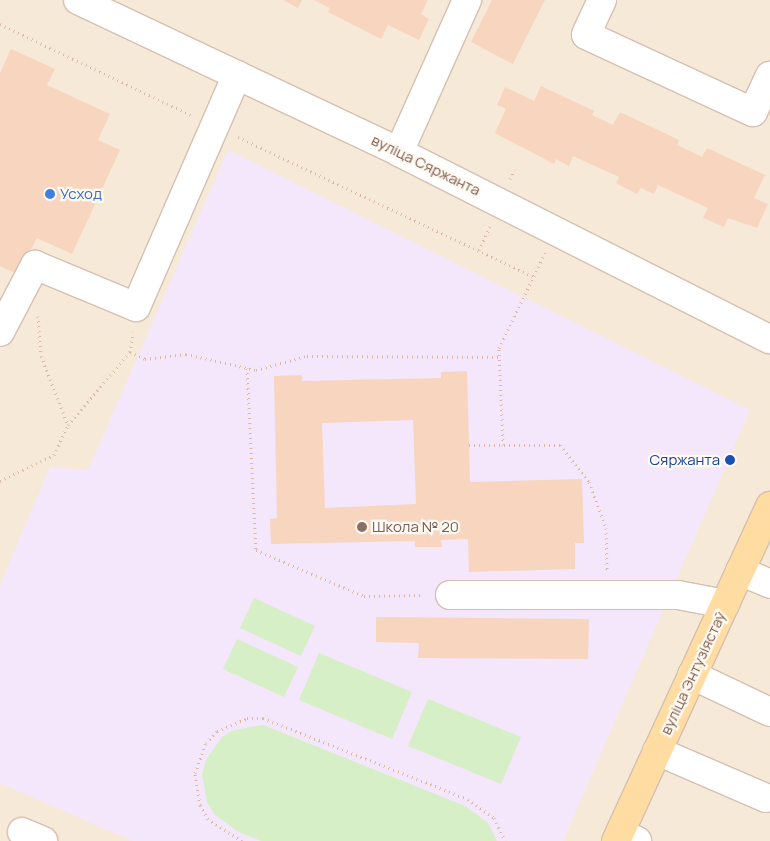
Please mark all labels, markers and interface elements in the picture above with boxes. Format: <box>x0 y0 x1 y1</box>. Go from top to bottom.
street label: вуліца Сяржанта <box>369 131 483 199</box>
place label: Усход <box>60 185 102 203</box>
marker: Усход <box>44 188 56 200</box>
place label: Сяржанта <box>649 451 720 469</box>
marker: Сяржанта <box>724 454 736 466</box>
place label: Школа № 20 <box>372 518 459 536</box>
marker: Школа № 20 <box>356 521 368 533</box>
street label: вуліца Энтузіястаў <box>657 609 729 737</box>

